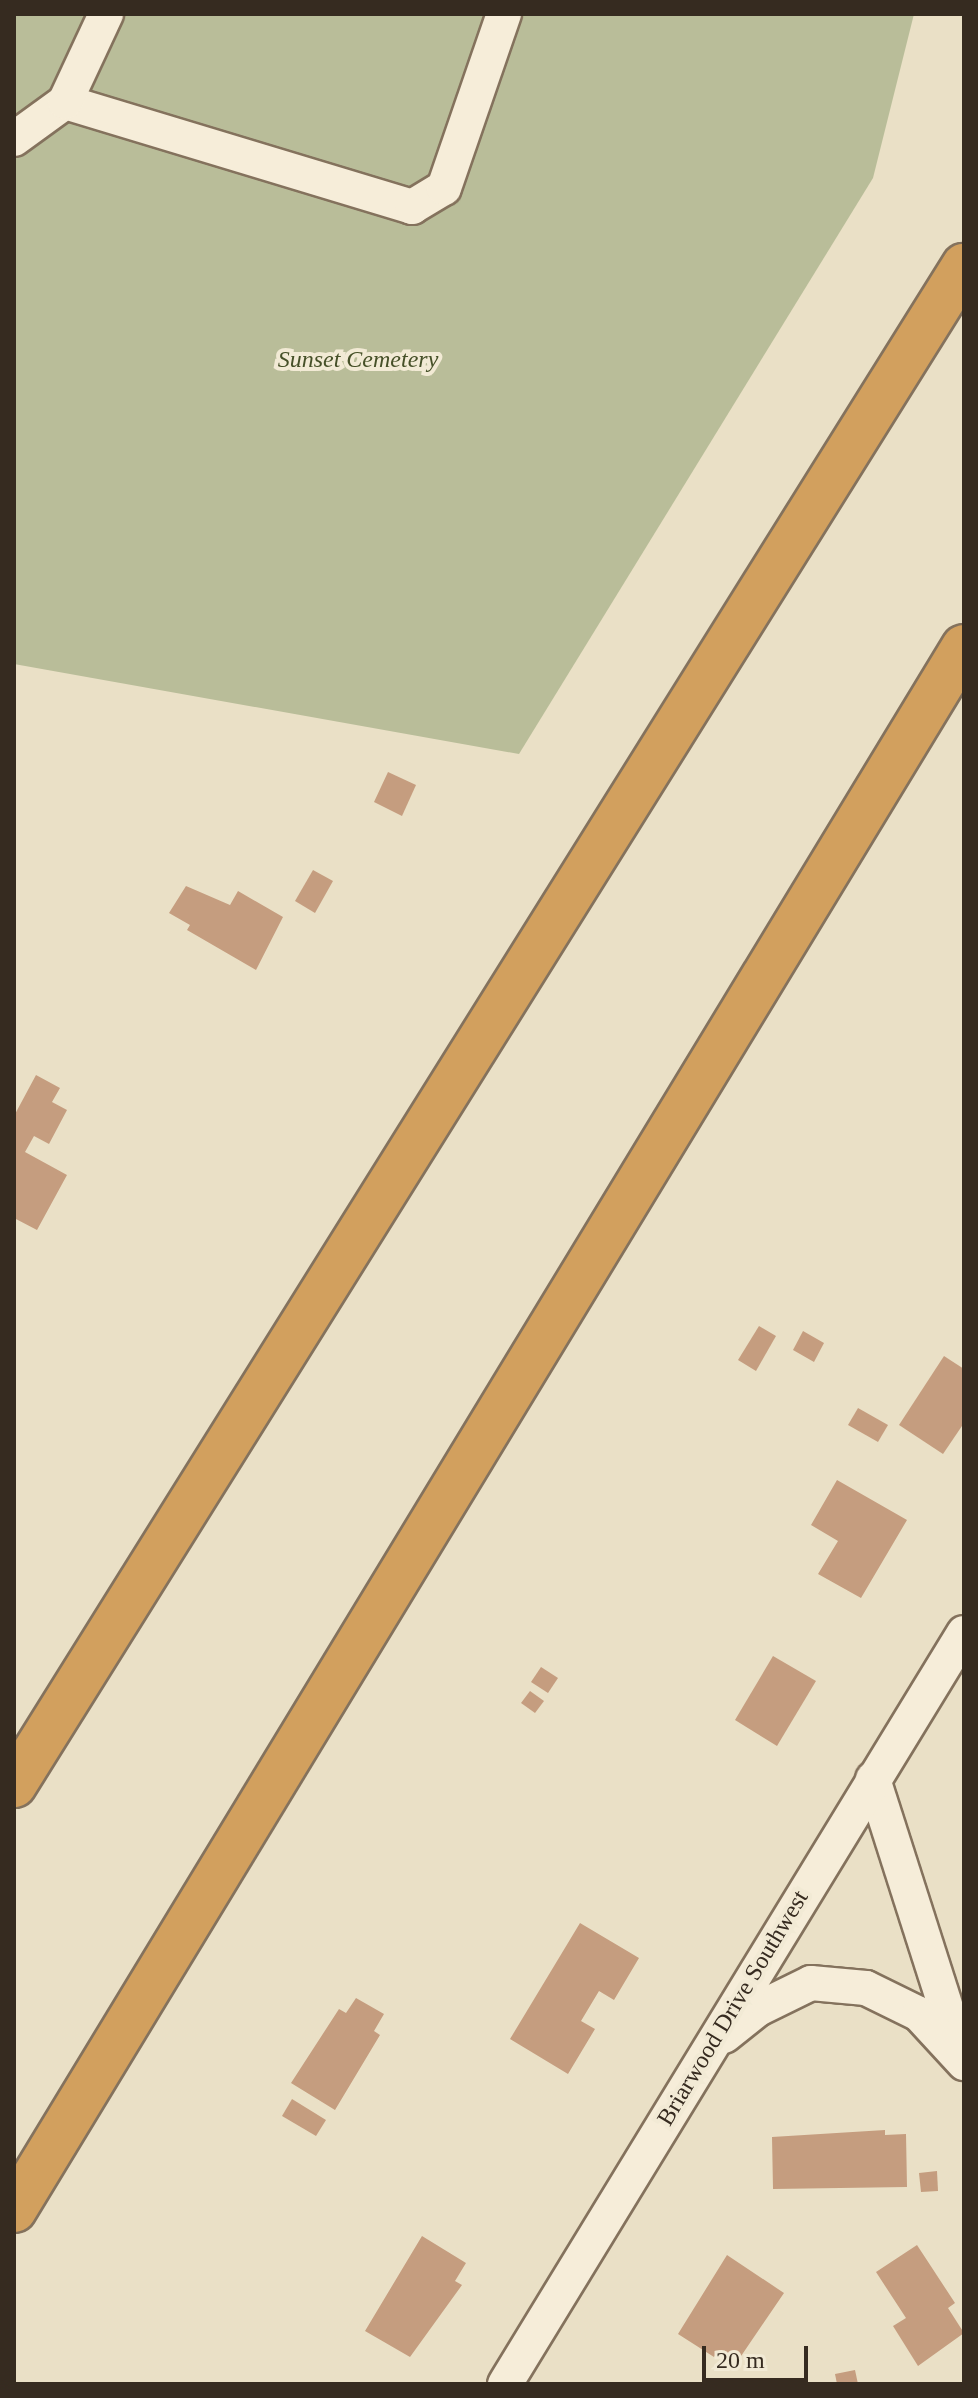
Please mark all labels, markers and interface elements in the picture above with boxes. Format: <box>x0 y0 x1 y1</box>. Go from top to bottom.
park label: Sunset Cemetery <box>278 346 438 374</box>
street label: Briarwood Drive Southwest <box>651 1885 815 2131</box>
scale bar <box>706 2330 812 2380</box>
text: 20 m <box>716 2347 765 2373</box>

